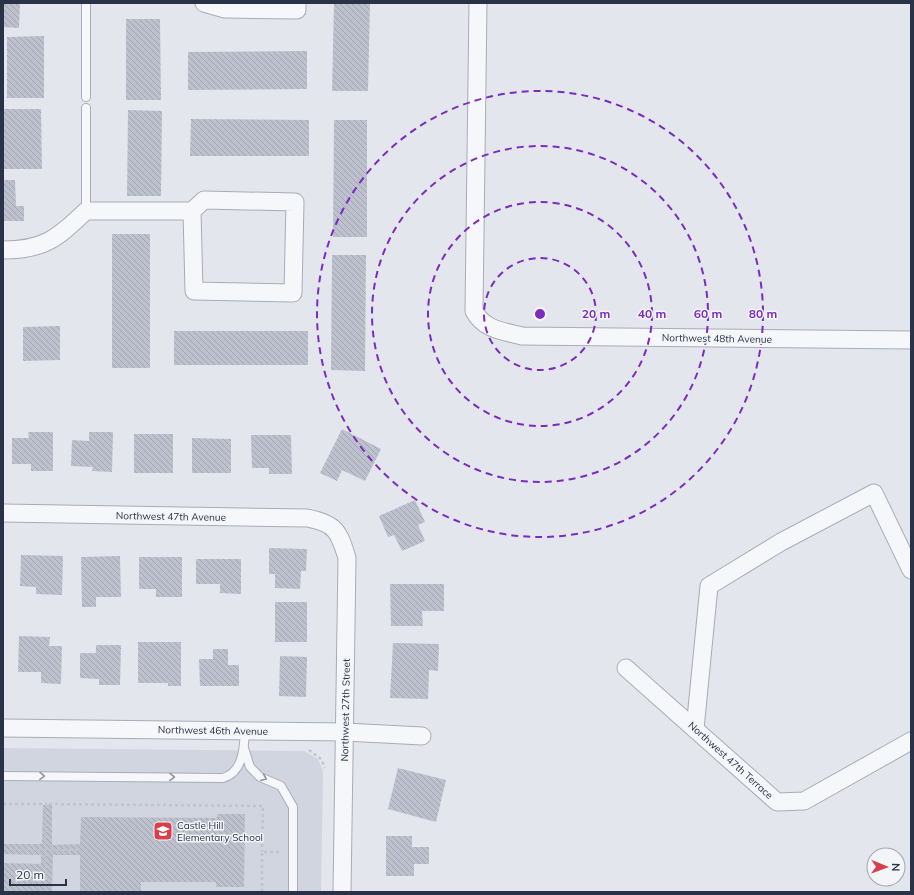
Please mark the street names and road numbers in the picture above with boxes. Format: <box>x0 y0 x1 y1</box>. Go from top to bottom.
street label: Northwest 48th Avenue <box>662 331 772 346</box>
street label: Northwest 47th Avenue <box>116 509 226 524</box>
street label: Northwest 27th Street <box>338 658 353 762</box>
street label: Northwest 47th Terrace <box>686 719 776 802</box>
street label: Northwest 46th Avenue <box>158 723 268 738</box>

